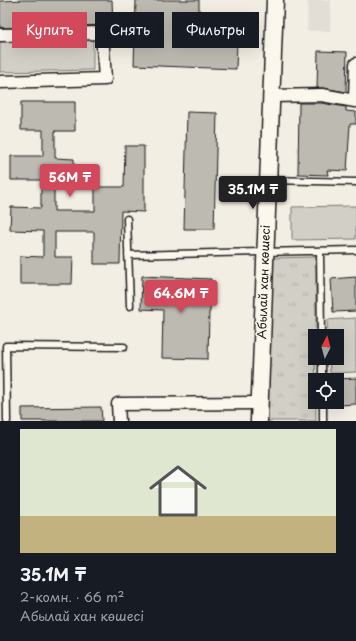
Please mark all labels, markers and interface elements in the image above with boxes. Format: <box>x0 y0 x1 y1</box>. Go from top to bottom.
chip: Купить <box>12 12 87 48</box>
chip: Снять <box>95 12 164 48</box>
chip: Фильтры <box>172 12 259 48</box>
pin: 56M ₸ <box>42 164 98 198</box>
text: 56M ₸ <box>49 167 91 186</box>
pin: 35.1M ₸ <box>216 176 290 210</box>
text: 35.1M ₸ <box>228 179 278 198</box>
street label: Абылай хан көшесі <box>252 224 274 339</box>
pin: 64.6M ₸ <box>144 280 218 314</box>
text: 64.6M ₸ <box>154 283 208 302</box>
north arrow <box>308 329 344 365</box>
map controls <box>308 329 344 409</box>
button: locate <box>308 373 344 409</box>
icon: home <box>142 455 214 527</box>
text: 35.1M ₸ <box>20 561 86 587</box>
text: 2-комн. · 66 m² <box>20 587 124 606</box>
text: Абылай хан көшесі <box>20 606 144 625</box>

